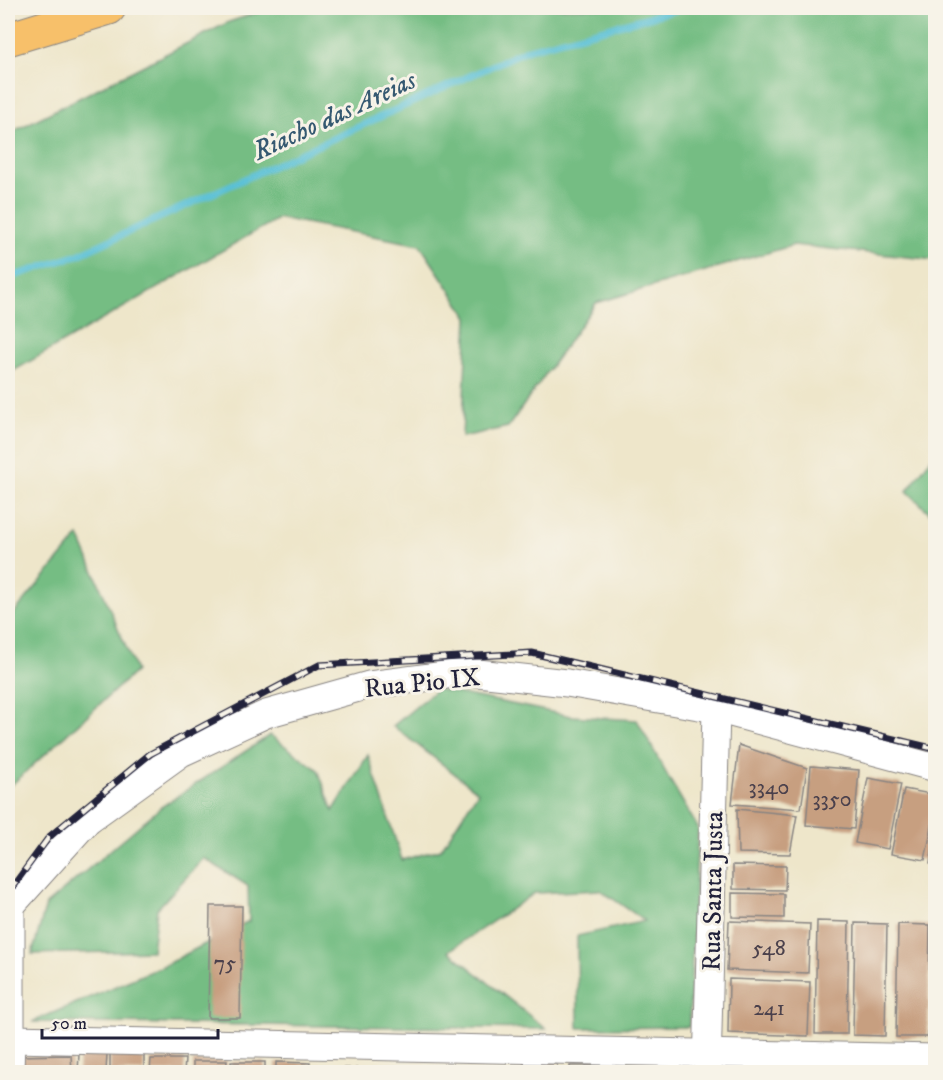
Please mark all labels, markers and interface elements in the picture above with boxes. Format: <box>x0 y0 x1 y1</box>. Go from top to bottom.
water label: Riacho das Areias <box>246 63 422 169</box>
street label: Rua Pio IX <box>363 661 482 706</box>
house number: 3340 <box>749 774 789 801</box>
house number: 3350 <box>812 786 852 813</box>
street label: Rua Santa Justa <box>696 811 731 971</box>
house number: 548 <box>752 935 786 962</box>
house number: 75 <box>214 950 236 977</box>
house number: 241 <box>753 995 785 1022</box>
scale bar <box>42 1002 218 1040</box>
text: 50 m <box>51 1013 87 1035</box>

